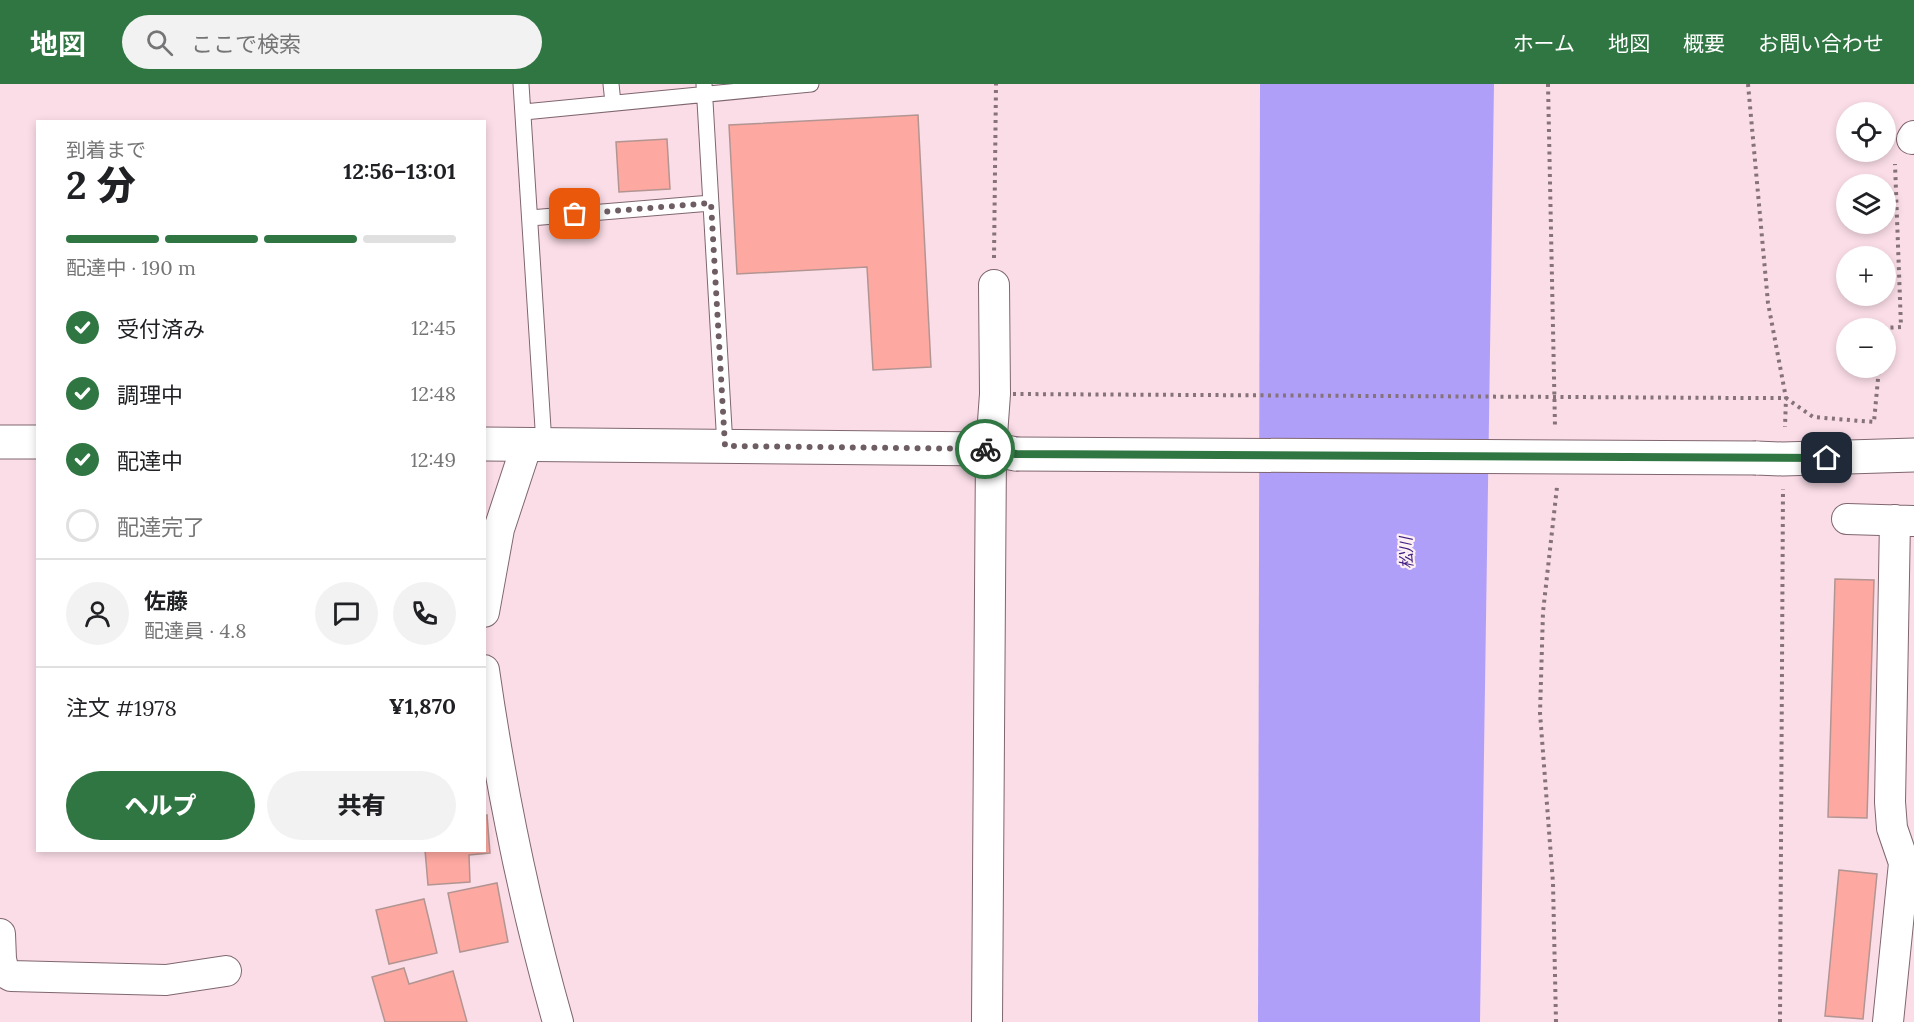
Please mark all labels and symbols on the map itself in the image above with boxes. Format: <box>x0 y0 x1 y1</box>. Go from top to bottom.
pin <box>549 188 600 239</box>
courier <box>955 419 1015 479</box>
pin <box>1801 432 1852 483</box>
water label: 松川 <box>1395 535 1417 569</box>

